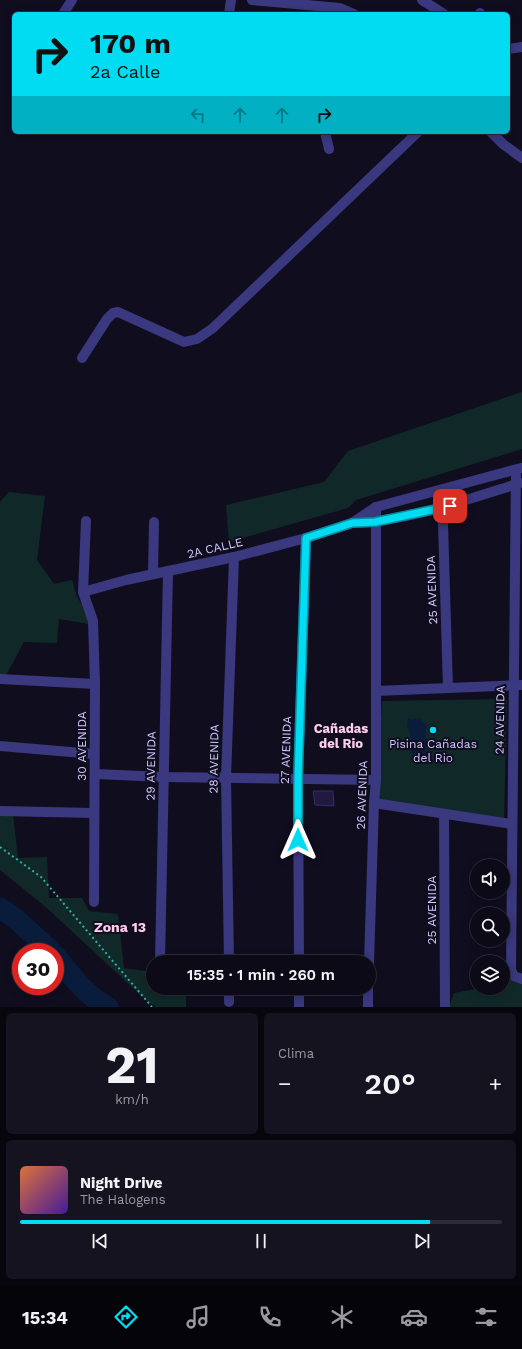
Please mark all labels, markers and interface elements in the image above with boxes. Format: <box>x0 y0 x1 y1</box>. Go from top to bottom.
text: 170 m <box>90 27 171 60</box>
icon: right <box>24 28 76 80</box>
text: 2a Calle <box>90 61 160 82</box>
icon: left <box>187 104 209 126</box>
icon: ahead <box>229 104 251 126</box>
icon: ahead <box>271 104 293 126</box>
icon: right <box>313 104 335 126</box>
pin <box>433 489 467 523</box>
icon: arrive <box>439 495 461 517</box>
street label: 2A CALLE <box>186 535 245 561</box>
street label: 25 AVENIDA <box>424 555 440 625</box>
street label: 24 AVENIDA <box>492 685 508 755</box>
street label: 30 AVENIDA <box>75 711 89 781</box>
street label: 27 AVENIDA <box>278 716 294 784</box>
district label: Cañadas del Rio <box>314 721 368 751</box>
street label: 28 AVENIDA <box>206 724 222 794</box>
marker: Pisina Cañadas del Rio <box>428 725 438 735</box>
street label: 29 AVENIDA <box>143 731 159 801</box>
place label: Pisina Cañadas del Rio <box>389 737 477 765</box>
street label: 26 AVENIDA <box>354 760 370 830</box>
position arrow <box>277 819 319 861</box>
map controls <box>470 859 510 995</box>
button: sound <box>470 859 510 899</box>
street label: 25 AVENIDA <box>425 875 439 944</box>
button: search <box>470 907 510 947</box>
district label: Zona 13 <box>94 919 146 935</box>
speed limit sign: 30 <box>12 943 64 995</box>
button: layers <box>470 955 510 995</box>
text: 15:35 · 1 min · 260 m <box>187 966 335 984</box>
text: 21 <box>105 1035 159 1096</box>
text: Clima <box>278 1046 314 1061</box>
text: 20° <box>364 1066 416 1101</box>
text: − <box>278 1071 291 1096</box>
text: + <box>489 1071 502 1096</box>
text: km/h <box>115 1092 149 1107</box>
text: Night Drive <box>80 1174 163 1192</box>
text: The Halogens <box>80 1192 166 1207</box>
icon: previous <box>89 1230 111 1252</box>
icon: pause <box>250 1230 272 1252</box>
icon: next <box>411 1230 433 1252</box>
icon: directions <box>112 1303 140 1331</box>
icon: music <box>184 1303 212 1331</box>
icon: phone <box>256 1303 284 1331</box>
icon: climate <box>328 1303 356 1331</box>
icon: car <box>400 1303 428 1331</box>
icon: filters <box>472 1303 500 1331</box>
text: 15:34 <box>22 1307 68 1328</box>

